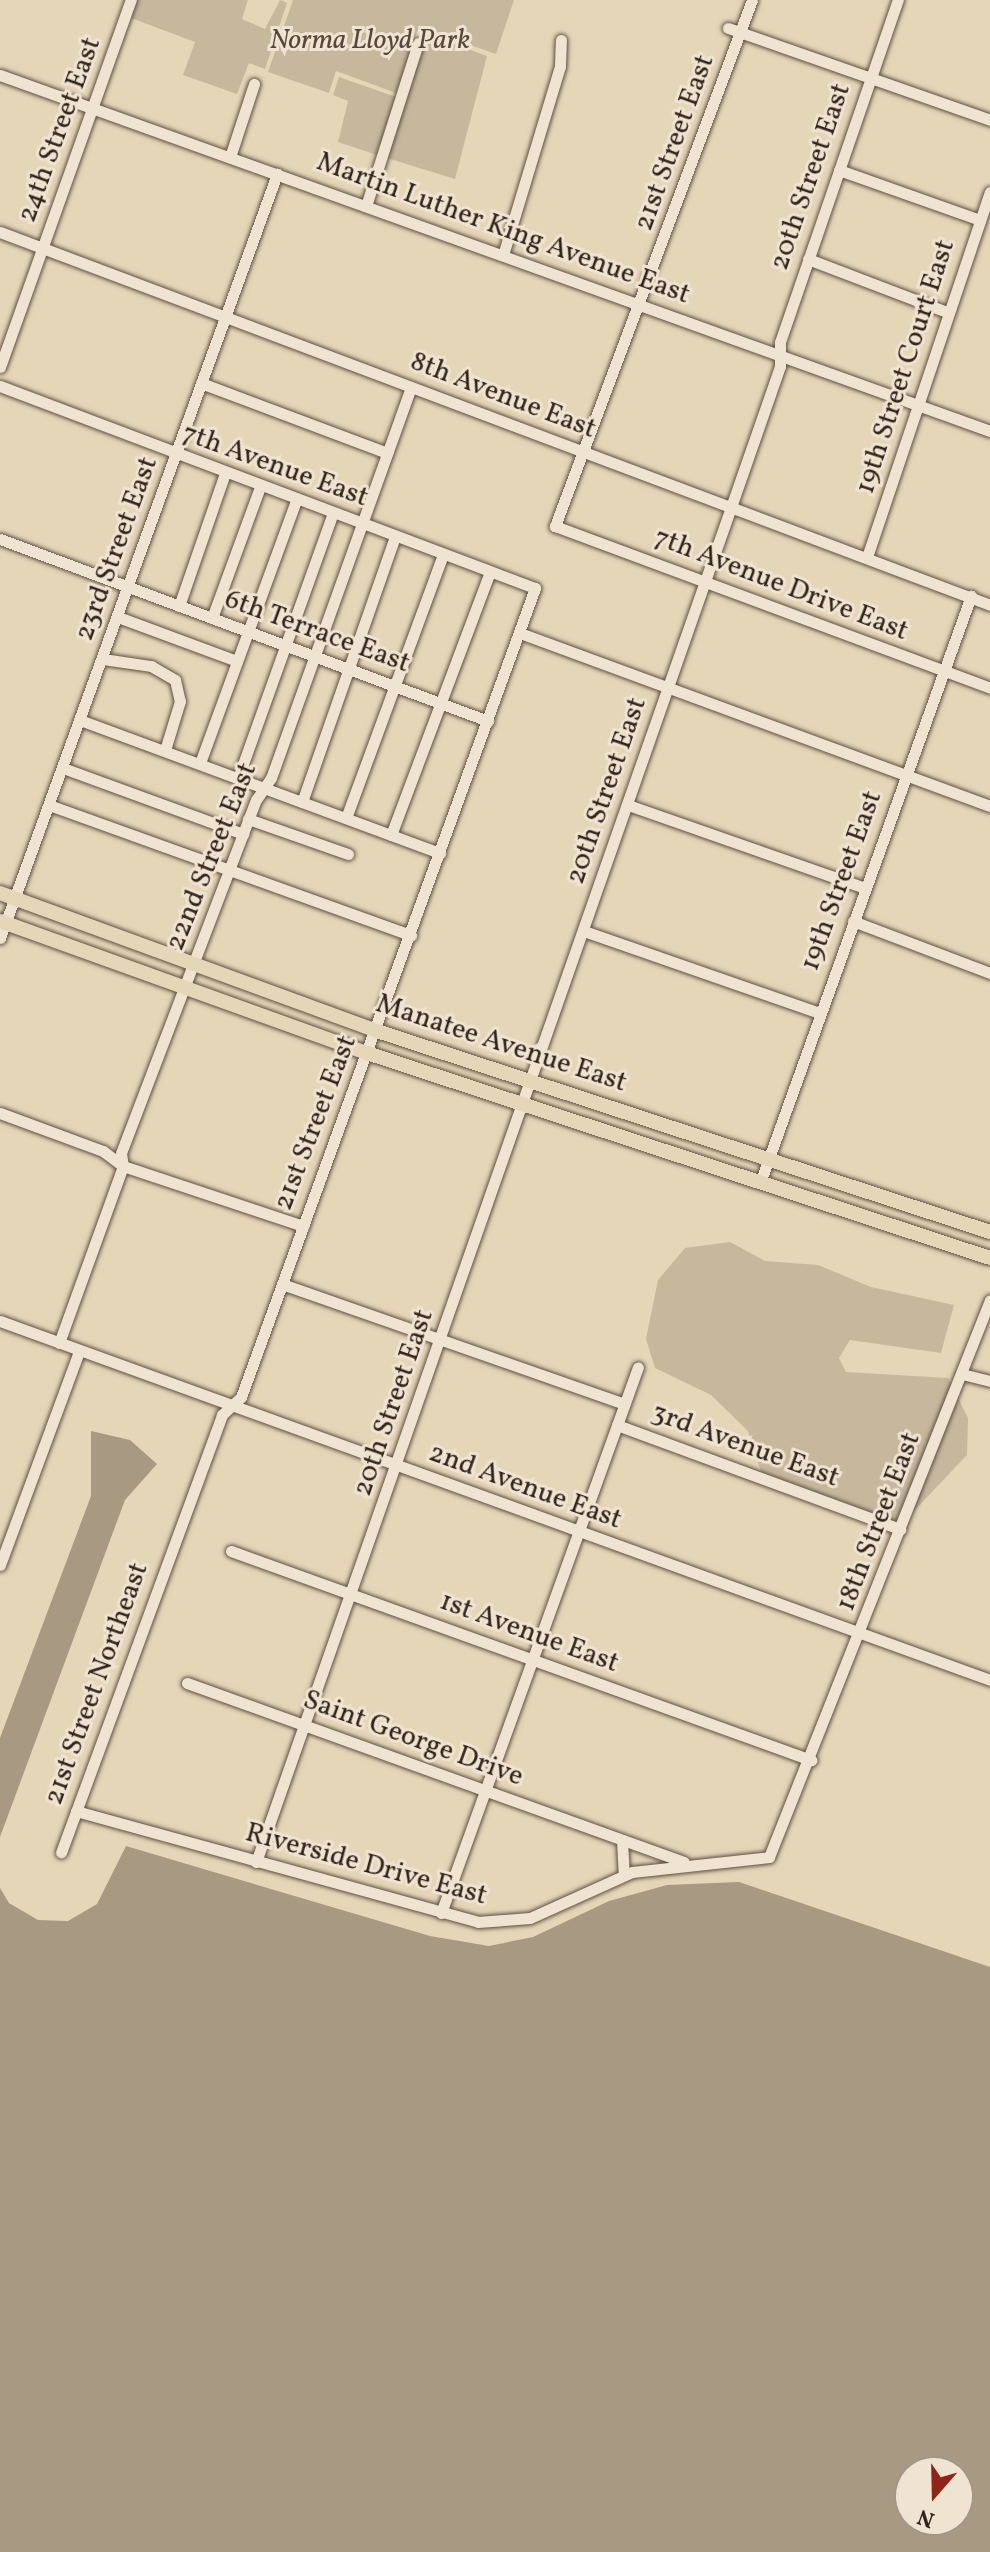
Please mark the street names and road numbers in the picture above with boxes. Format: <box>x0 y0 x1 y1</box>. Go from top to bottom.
street label: 24th Street East <box>11 33 109 227</box>
street label: 21st Street East <box>628 50 722 236</box>
street label: 20th Street East <box>763 79 859 275</box>
street label: Martin Luther King Avenue East <box>312 146 694 312</box>
street label: 19th Street Court East <box>849 236 963 498</box>
street label: 8th Avenue East <box>405 345 601 447</box>
street label: 7th Avenue East <box>177 417 373 515</box>
street label: 23rd Street East <box>68 452 166 646</box>
street label: 7th Avenue Drive East <box>649 521 913 649</box>
street label: 6th Terrace East <box>219 583 415 681</box>
street label: 20th Street East <box>559 693 655 889</box>
street label: 22nd Street East <box>159 758 265 956</box>
street label: 19th Street East <box>794 786 890 976</box>
street label: Manatee Avenue East <box>371 988 631 1100</box>
street label: 21st Street East <box>267 1031 365 1215</box>
street label: 20th Street East <box>346 1305 442 1501</box>
street label: 3rd Avenue East <box>647 1396 843 1496</box>
street label: 18th Street East <box>829 1428 929 1616</box>
street label: 2nd Avenue East <box>424 1437 626 1537</box>
street label: 21st Street Northeast <box>38 1558 156 1810</box>
street label: 1st Avenue East <box>435 1585 623 1681</box>
street label: Saint George Drive <box>298 1684 528 1794</box>
street label: Riverside Drive East <box>242 1817 490 1913</box>

